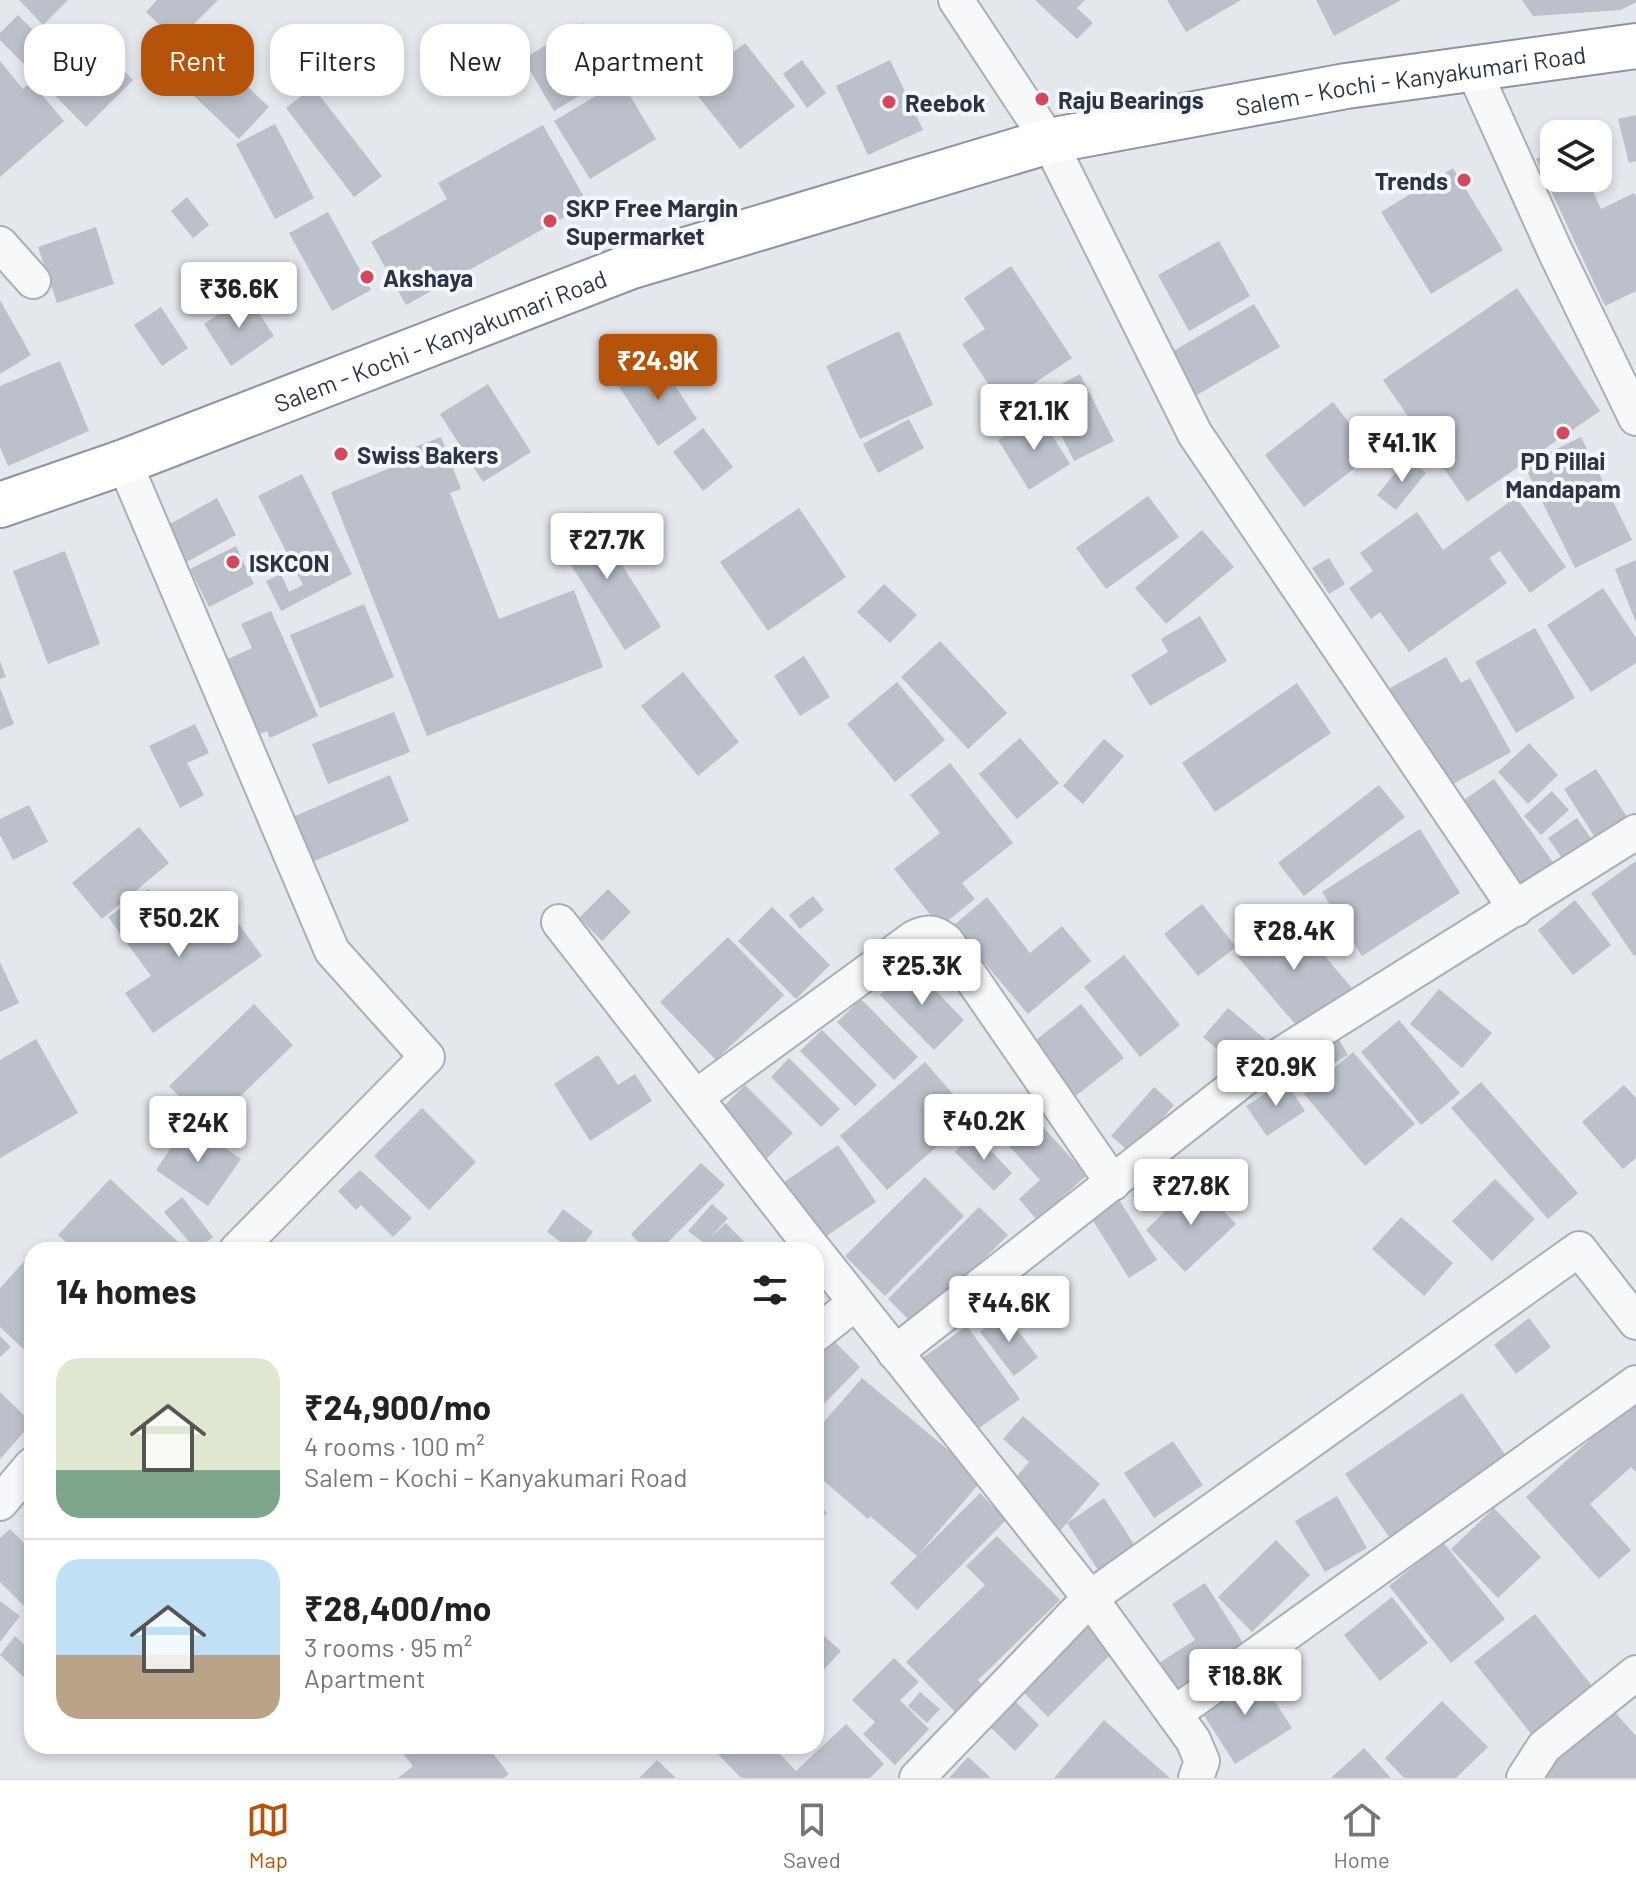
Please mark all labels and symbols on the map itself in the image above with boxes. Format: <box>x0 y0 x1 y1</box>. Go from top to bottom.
street label: Salem - Kochi - Kanyakumari Road <box>1233 39 1588 121</box>
place label: Raju Bearings <box>1058 85 1204 114</box>
place label: Reebok <box>905 88 986 117</box>
marker: Raju Bearings <box>1033 90 1051 108</box>
marker: Reebok <box>880 93 898 111</box>
place label: Trends <box>1375 166 1448 195</box>
marker: Trends <box>1455 171 1473 189</box>
place label: SKP Free Margin Supermarket <box>566 193 738 250</box>
marker: SKP Free Margin Supermarket <box>541 212 559 230</box>
pin: ₹36.6K <box>174 262 304 330</box>
street label: Salem - Kochi - Kanyakumari Road <box>270 263 610 417</box>
place label: Akshaya <box>383 263 473 292</box>
marker: Akshaya <box>358 268 376 286</box>
pin: ₹24.9K <box>593 334 723 402</box>
pin: ₹21.1K <box>969 384 1099 452</box>
pin: ₹41.1K <box>1337 416 1467 484</box>
marker: PD Pillai Mandapam <box>1554 424 1572 442</box>
place label: Swiss Bakers <box>357 440 498 469</box>
marker: Swiss Bakers <box>332 445 350 463</box>
place label: PD Pillai Mandapam <box>1505 446 1621 503</box>
pin: ₹27.7K <box>542 513 672 581</box>
place label: ISKCON <box>249 548 329 577</box>
marker: ISKCON <box>224 553 242 571</box>
pin: ₹50.2K <box>114 891 244 959</box>
pin: ₹28.4K <box>1229 904 1359 972</box>
pin: ₹25.3K <box>857 939 987 1007</box>
pin: ₹20.9K <box>1211 1040 1341 1108</box>
pin: ₹40.2K <box>919 1094 1049 1162</box>
pin: ₹24K <box>151 1096 245 1164</box>
pin: ₹27.8K <box>1126 1159 1256 1227</box>
pin: ₹44.6K <box>944 1276 1074 1344</box>
pin: ₹18.8K <box>1180 1649 1310 1717</box>

